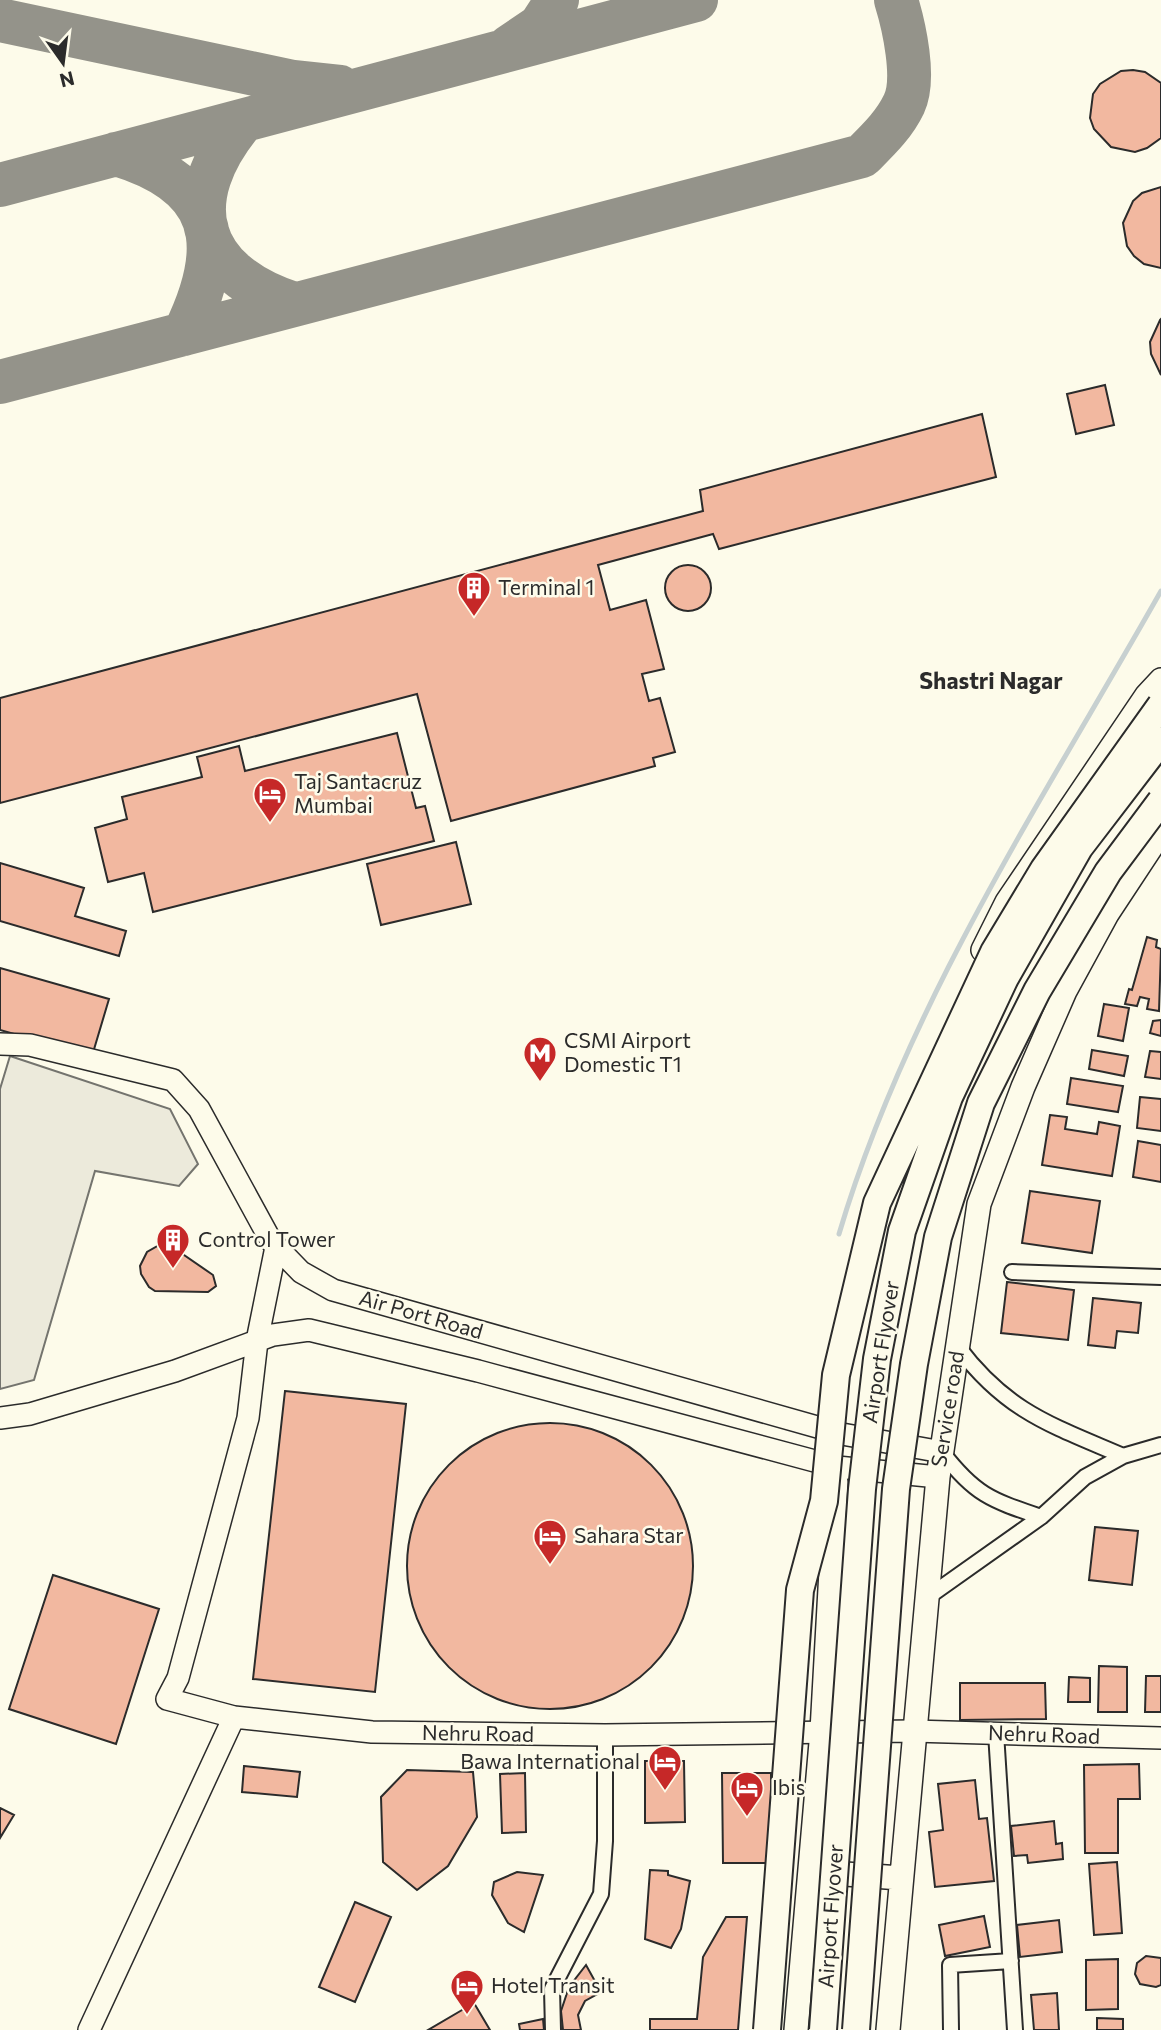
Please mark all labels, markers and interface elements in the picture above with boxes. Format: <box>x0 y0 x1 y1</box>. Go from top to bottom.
north arrow <box>28 28 98 98</box>
text: N <box>58 67 77 93</box>
building icon: Terminal 1 <box>455 569 493 618</box>
place label: Terminal 1 <box>498 574 594 599</box>
district label: Shastri Nagar <box>919 666 1063 694</box>
place label: Taj Santacruz Mumbai <box>294 768 422 817</box>
hotel icon: Taj Santacruz Mumbai <box>251 775 289 824</box>
place label: CSMI Airport Domestic T1 <box>564 1027 691 1076</box>
metro station icon: CSMI Airport Domestic T1 <box>521 1034 559 1083</box>
building icon: Control Tower <box>154 1221 192 1270</box>
place label: Control Tower <box>198 1226 335 1251</box>
street label: Airport Flyover <box>856 1279 903 1425</box>
street label: Air Port Road <box>357 1284 486 1343</box>
street label: Service road <box>925 1349 968 1469</box>
hotel icon: Sahara Star <box>531 1517 569 1566</box>
place label: Sahara Star <box>574 1522 684 1547</box>
street label: Nehru Road <box>422 1719 534 1746</box>
street label: Nehru Road <box>988 1719 1101 1748</box>
hotel icon: Bawa International <box>646 1743 684 1792</box>
place label: Bawa International <box>460 1748 640 1773</box>
hotel icon: Ibis <box>728 1769 766 1818</box>
place label: Ibis <box>772 1774 805 1799</box>
street label: Airport Flyover <box>812 1843 847 1989</box>
hotel icon: Hotel Transit <box>448 1967 486 2016</box>
place label: Hotel Transit <box>491 1972 615 1997</box>

